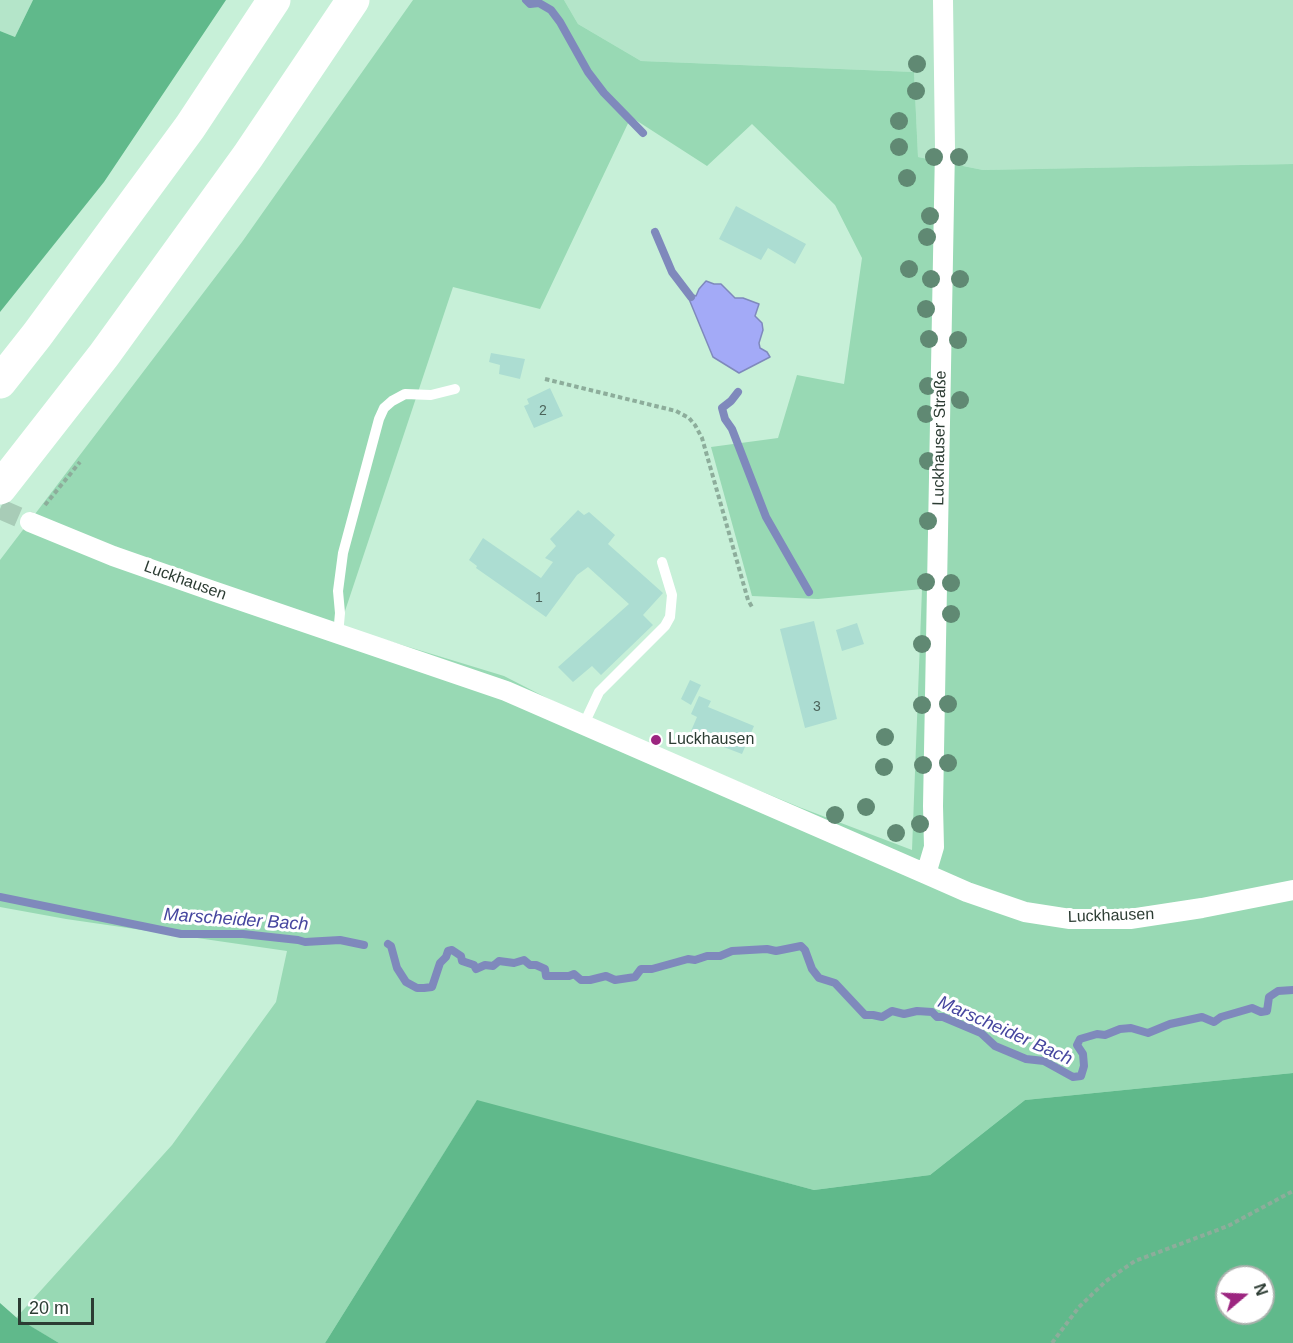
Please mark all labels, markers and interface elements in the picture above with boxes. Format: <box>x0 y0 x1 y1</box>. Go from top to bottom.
street label: Luckhauser Straße <box>929 370 951 506</box>
house number: 2 <box>539 403 547 419</box>
street label: Luckhausen <box>141 557 229 605</box>
house number: 1 <box>535 590 543 606</box>
house number: 3 <box>813 699 821 715</box>
place label: Luckhausen <box>668 730 754 750</box>
marker: Luckhausen <box>649 733 663 747</box>
water label: Marscheider Bach <box>163 904 309 936</box>
street label: Luckhausen <box>1068 905 1154 927</box>
water label: Marscheider Bach <box>934 992 1076 1070</box>
north arrow <box>1215 1265 1275 1325</box>
text: N <box>1251 1281 1271 1298</box>
scale bar <box>21 1286 98 1324</box>
text: 20 m <box>29 1298 69 1318</box>

